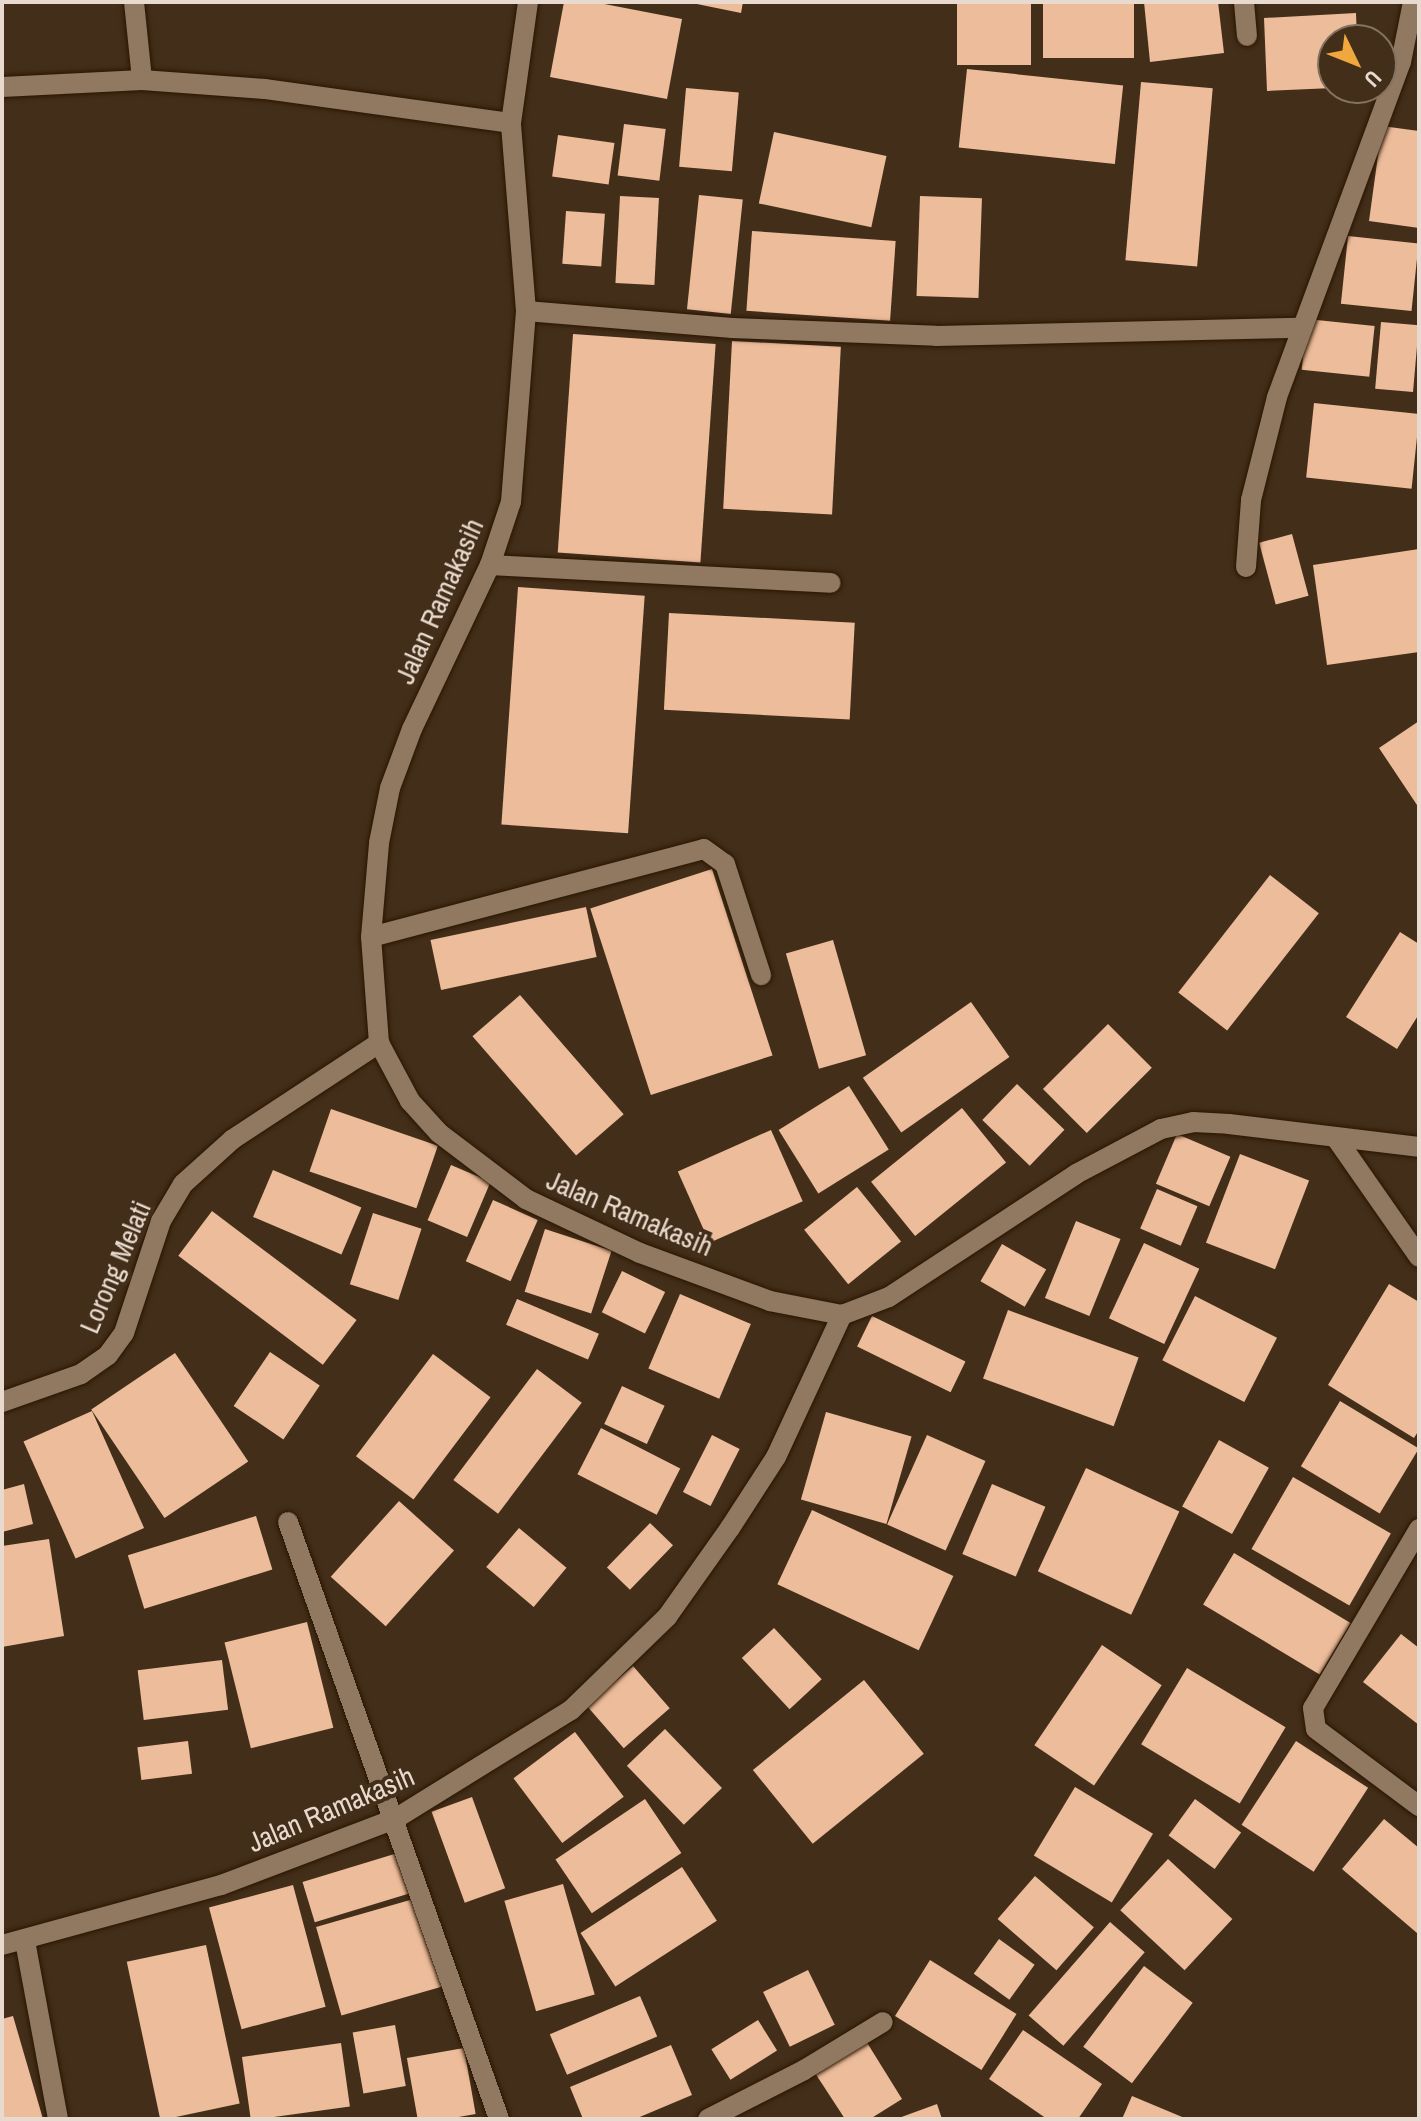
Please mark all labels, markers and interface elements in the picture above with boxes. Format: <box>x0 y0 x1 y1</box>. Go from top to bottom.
north arrow <box>1317 24 1397 104</box>
text: U <box>1358 64 1389 94</box>
street label: Jalan Ramakasih <box>388 513 490 689</box>
street label: Jalan Ramakasih <box>542 1163 718 1263</box>
street label: Lorong Melati <box>72 1196 158 1338</box>
street label: Jalan Ramakasih <box>243 1759 419 1859</box>

